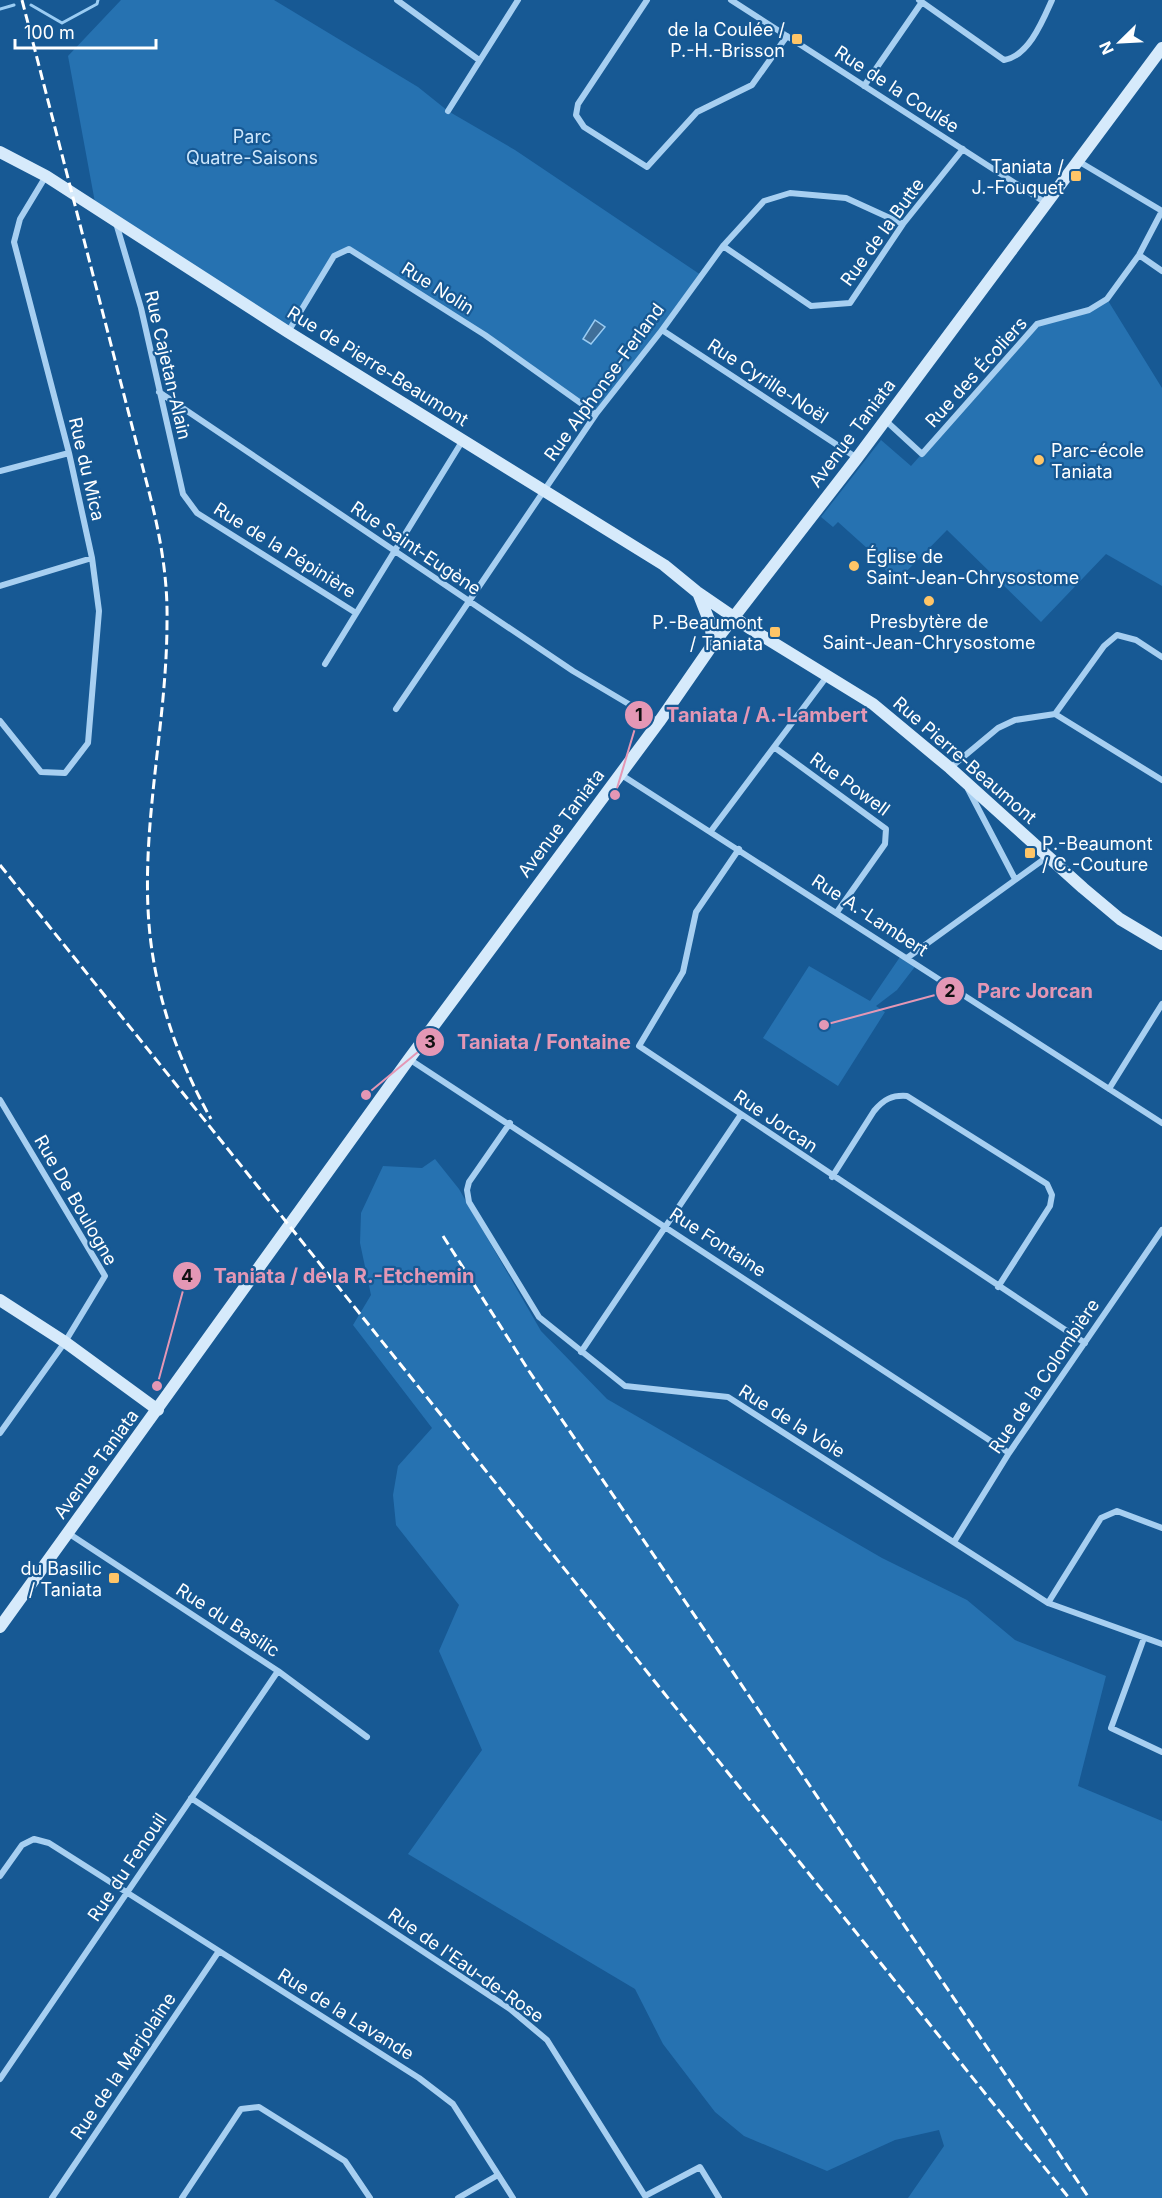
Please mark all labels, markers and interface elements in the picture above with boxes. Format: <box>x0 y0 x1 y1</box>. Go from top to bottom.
scale bar <box>15 12 156 50</box>
north arrow <box>1090 12 1150 72</box>
place label: de la Coulée / P.-H.-Brisson <box>667 19 786 61</box>
text: 100 m <box>24 22 75 43</box>
marker: de la Coulée / P.-H.-Brisson <box>790 32 804 46</box>
text: N <box>1095 38 1118 58</box>
street label: Rue de la Coulée <box>831 41 963 137</box>
park label: Parc Quatre-Saisons <box>186 126 318 168</box>
place label: Taniata / J.-Fouquet <box>971 156 1065 198</box>
marker: Taniata / J.-Fouquet <box>1069 169 1083 183</box>
street label: Rue de la Butte <box>836 174 928 290</box>
street label: Rue Nolin <box>398 258 478 318</box>
street label: Rue Cajetan-Alain <box>141 289 195 441</box>
street label: Rue Alphonse-Ferland <box>540 299 668 465</box>
street label: Rue de Pierre-Beaumont <box>284 302 472 430</box>
street label: Rue des Écoliers <box>920 312 1031 432</box>
street label: Rue Cyrille-Noël <box>704 334 832 428</box>
street label: Avenue Taniata <box>805 375 899 491</box>
street label: Rue du Mica <box>65 415 109 523</box>
place label: Parc-école Taniata <box>1051 440 1144 482</box>
marker: Parc-école Taniata <box>1032 453 1046 467</box>
street label: Rue Saint-Eugène <box>347 497 485 599</box>
street label: Rue de la Pépinière <box>210 498 360 602</box>
place label: Église de Saint-Jean-Chrysostome <box>866 545 1079 588</box>
marker: Église de Saint-Jean-Chrysostome <box>847 559 861 573</box>
marker: Presbytère de Saint-Jean-Chrysostome <box>922 594 936 608</box>
place label: Presbytère de Saint-Jean-Chrysostome <box>822 611 1036 653</box>
place label: P.-Beaumont / Taniata <box>652 612 763 654</box>
marker: P.-Beaumont / Taniata <box>768 625 782 639</box>
street label: Rue Pierre-Beaumont <box>889 692 1041 828</box>
callout: Taniata / A.-Lambert <box>624 696 880 734</box>
text: Taniata / A.-Lambert <box>666 703 868 727</box>
text: 1 <box>635 704 643 725</box>
street label: Rue Powell <box>806 748 894 820</box>
street label: Avenue Taniata <box>514 765 608 881</box>
place label: P.-Beaumont / C.-Couture <box>1042 833 1153 875</box>
marker: P.-Beaumont / C.-Couture <box>1023 846 1037 860</box>
street label: Rue A.-Lambert <box>808 870 932 960</box>
callout: Parc Jorcan <box>935 972 1105 1010</box>
text: Parc Jorcan <box>977 979 1093 1003</box>
text: 2 <box>944 980 956 1001</box>
callout: Taniata / Fontaine <box>415 1023 643 1061</box>
text: Taniata / Fontaine <box>457 1030 631 1054</box>
text: 3 <box>424 1031 436 1052</box>
street label: Rue Jorcan <box>730 1085 822 1157</box>
street label: Rue De Boulogne <box>30 1131 122 1269</box>
street label: Rue Fontaine <box>666 1203 770 1281</box>
callout: Taniata / de la R.-Etchemin <box>172 1257 487 1295</box>
text: Taniata / de la R.-Etchemin <box>214 1264 474 1288</box>
text: 4 <box>181 1265 193 1286</box>
street label: Rue de la Colombière <box>985 1295 1103 1457</box>
street label: Rue de la Voie <box>735 1380 849 1462</box>
street label: Avenue Taniata <box>49 1405 143 1523</box>
place label: du Basilic / Taniata <box>21 1558 102 1600</box>
marker: du Basilic / Taniata <box>107 1571 121 1585</box>
street label: Rue du Basilic <box>172 1579 284 1661</box>
street label: Rue du Fenouil <box>83 1809 171 1925</box>
street label: Rue de l'Eau-de-Rose <box>384 1903 548 2027</box>
street label: Rue de la Lavande <box>274 1964 418 2064</box>
street label: Rue de la Marjolaine <box>66 1989 180 2143</box>

